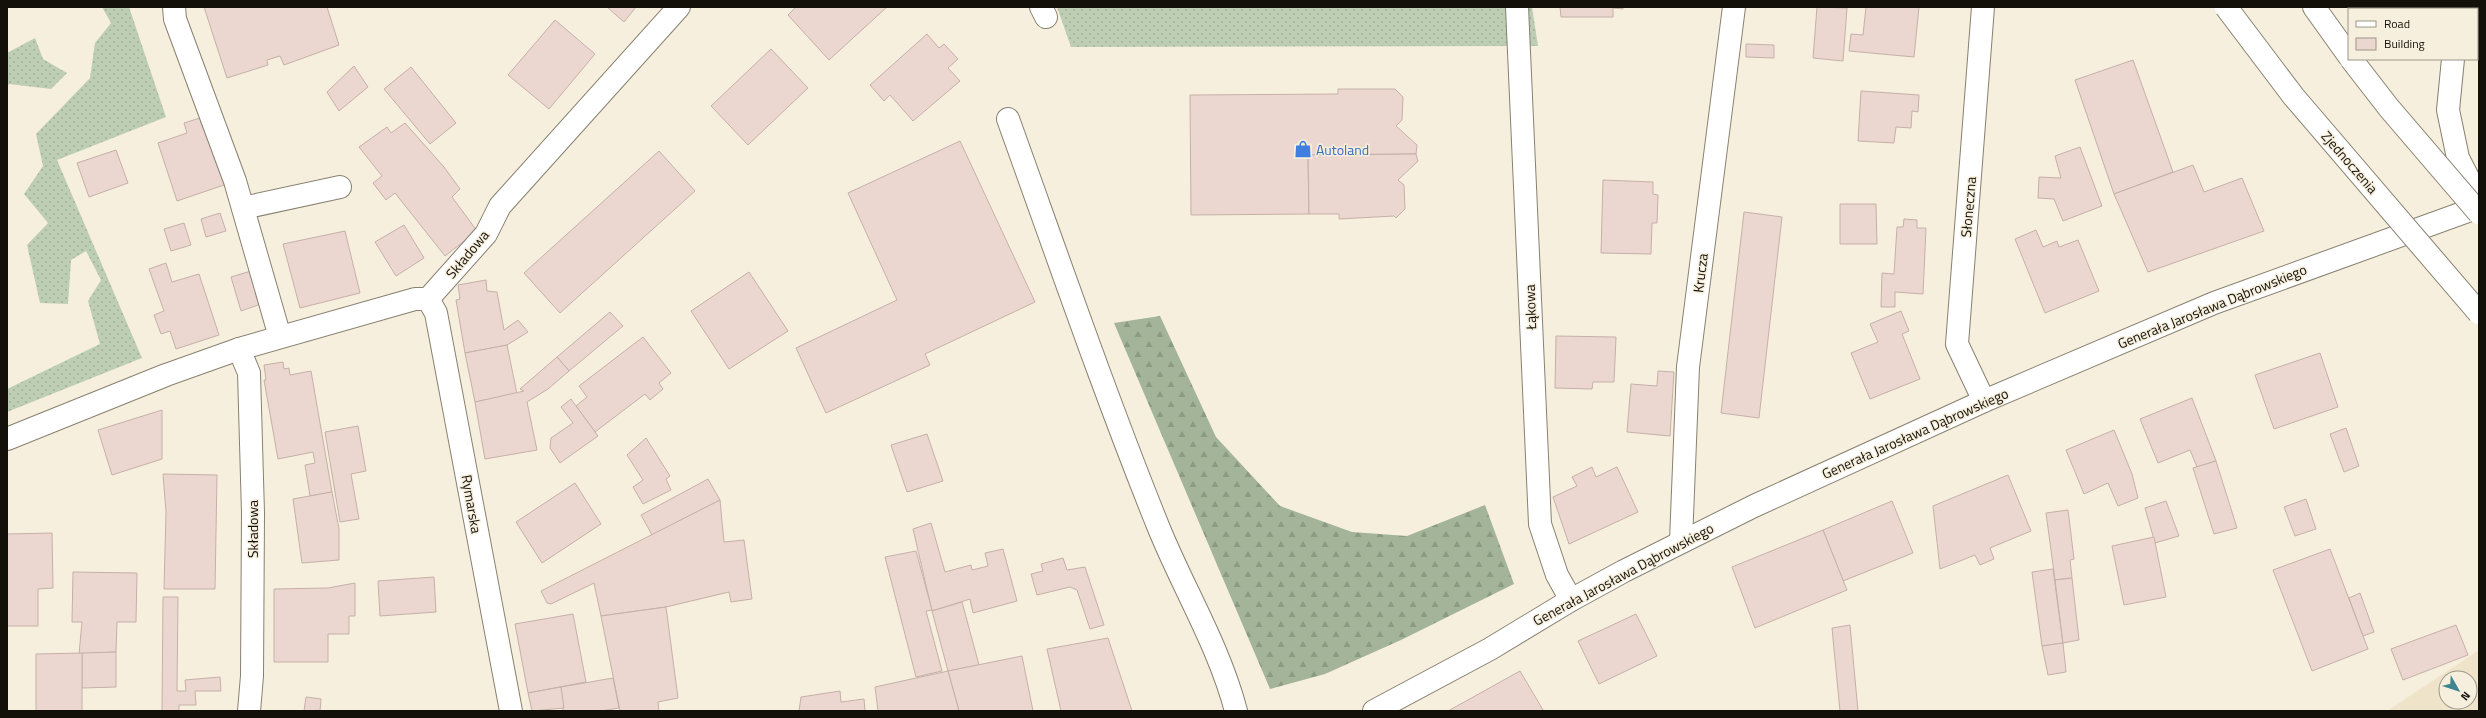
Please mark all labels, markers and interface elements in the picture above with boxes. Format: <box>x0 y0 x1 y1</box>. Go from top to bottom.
legend <box>2348 8 2478 60</box>
text: Road <box>2384 14 2410 33</box>
text: Building <box>2384 34 2425 53</box>
street label: Zjednoczenia <box>2317 126 2383 198</box>
shop icon: Autoland <box>1293 139 1313 159</box>
place label: Autoland <box>1316 139 1369 160</box>
street label: Słoneczna <box>1955 176 1981 238</box>
street label: Składowa <box>440 225 494 283</box>
street label: Krucza <box>1687 252 1713 294</box>
street label: Generała Jarosława Dąbrowskiego <box>2114 258 2310 354</box>
street label: Łąkowa <box>1519 284 1541 331</box>
street label: Generała Jarosława Dąbrowskiego <box>1818 382 2012 484</box>
street label: Rymarska <box>457 473 487 535</box>
street label: Składowa <box>242 500 263 558</box>
street label: Generała Jarosława Dąbrowskiego <box>1529 517 1717 631</box>
north arrow <box>2438 670 2478 710</box>
text: N <box>2457 688 2474 704</box>

